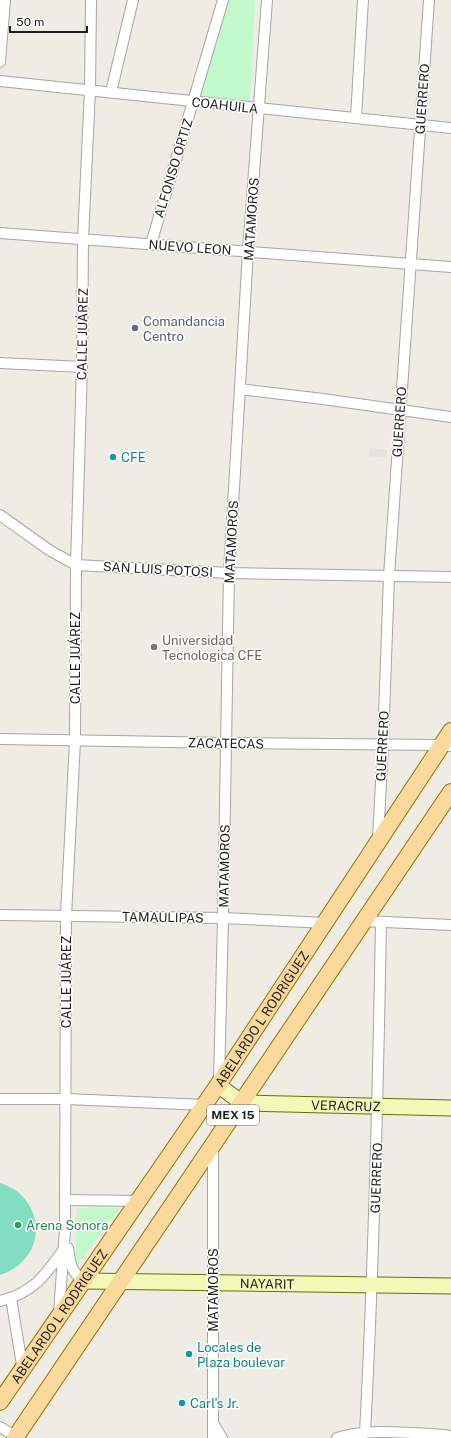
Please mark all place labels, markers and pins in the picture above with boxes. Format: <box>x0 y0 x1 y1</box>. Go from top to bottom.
place label: Comandancia Centro <box>143 314 225 344</box>
marker: Comandancia Centro <box>130 323 140 333</box>
place label: CFE <box>121 450 146 465</box>
marker: CFE <box>108 452 118 462</box>
place label: Universidad Tecnologica CFE <box>162 633 262 663</box>
marker: Universidad Tecnologica CFE <box>149 642 159 652</box>
place label: Arena Sonora <box>26 1218 108 1233</box>
marker: Arena Sonora <box>13 1220 23 1230</box>
place label: Locales de Plaza boulevar <box>197 1340 285 1370</box>
marker: Locales de Plaza boulevar <box>184 1349 194 1359</box>
place label: Carl's Jr. <box>190 1396 239 1411</box>
marker: Carl's Jr. <box>177 1398 187 1408</box>

